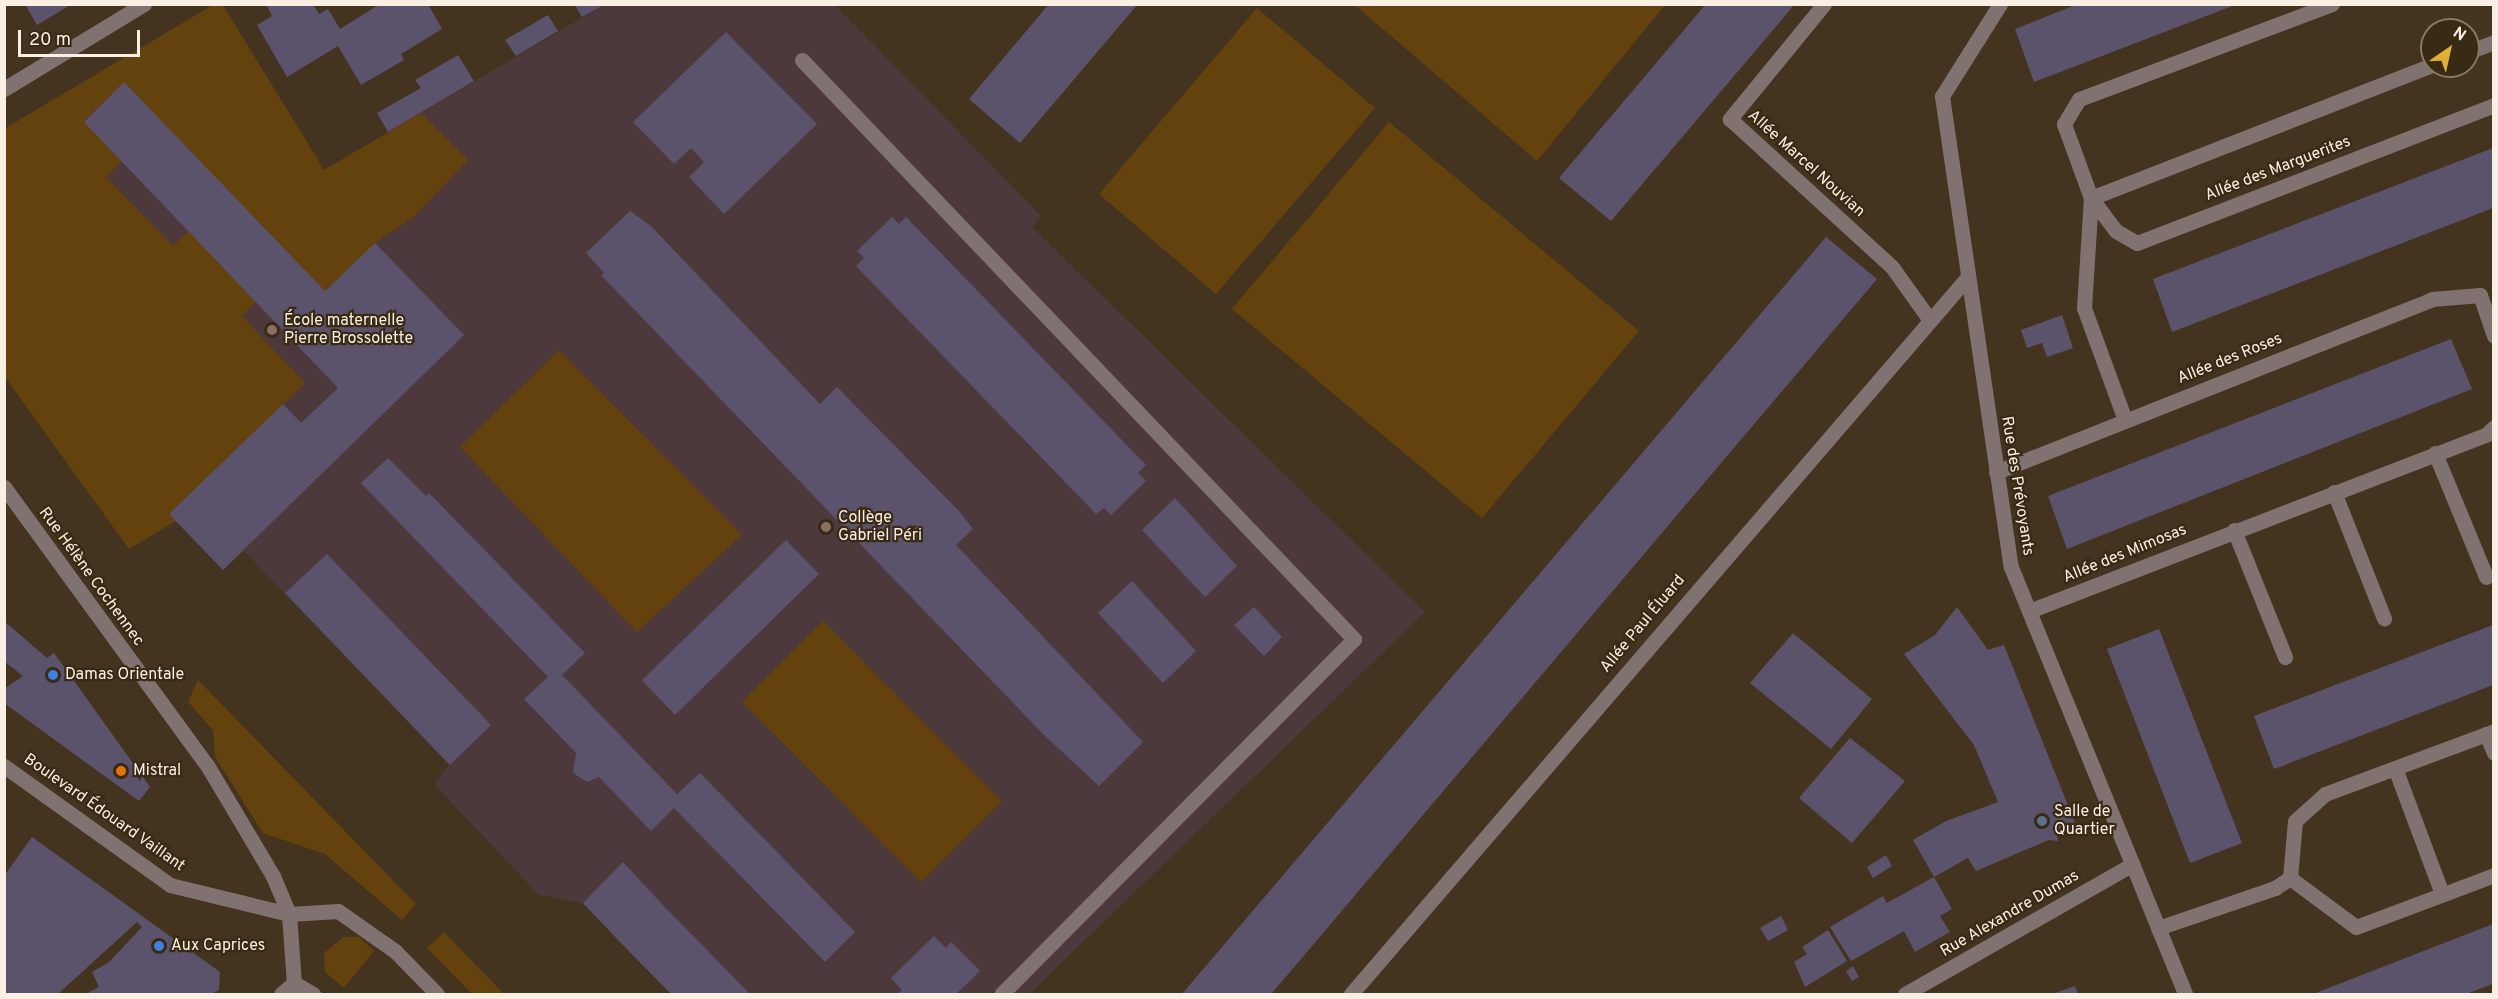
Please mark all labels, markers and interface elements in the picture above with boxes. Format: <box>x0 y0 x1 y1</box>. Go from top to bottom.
scale bar <box>21 18 142 56</box>
north arrow <box>2420 18 2480 78</box>
text: N <box>2449 23 2469 46</box>
text: 20 m <box>29 29 71 52</box>
street label: Allée Marcel Nouvian <box>1743 106 1869 222</box>
street label: Allée des Marguerites <box>2202 132 2354 206</box>
place label: École maternelle Pierre Brossolette <box>284 311 413 349</box>
marker: École maternelle Pierre Brossolette <box>265 323 279 337</box>
street label: Allée des Roses <box>2175 329 2285 389</box>
street label: Rue des Prévoyants <box>1997 415 2037 557</box>
street label: Rue Hélène Cochennec <box>34 504 148 650</box>
place label: Collège Gabriel Péri <box>838 508 922 546</box>
marker: Collège Gabriel Péri <box>819 520 833 534</box>
street label: Allée des Mimosas <box>2060 520 2190 588</box>
street label: Allée Paul Éluard <box>1597 571 1689 677</box>
place label: Damas Orientale <box>65 665 184 685</box>
marker: Damas Orientale <box>46 668 60 682</box>
street label: Boulevard Édouard Vaillant <box>19 750 189 876</box>
place label: Mistral <box>133 761 181 781</box>
marker: Mistral <box>114 764 128 778</box>
place label: Salle de Quartier <box>2054 802 2115 840</box>
marker: Salle de Quartier <box>2035 814 2049 828</box>
street label: Rue Alexandre Dumas <box>1937 866 2083 962</box>
place label: Aux Caprices <box>171 936 265 956</box>
marker: Aux Caprices <box>152 939 166 953</box>

